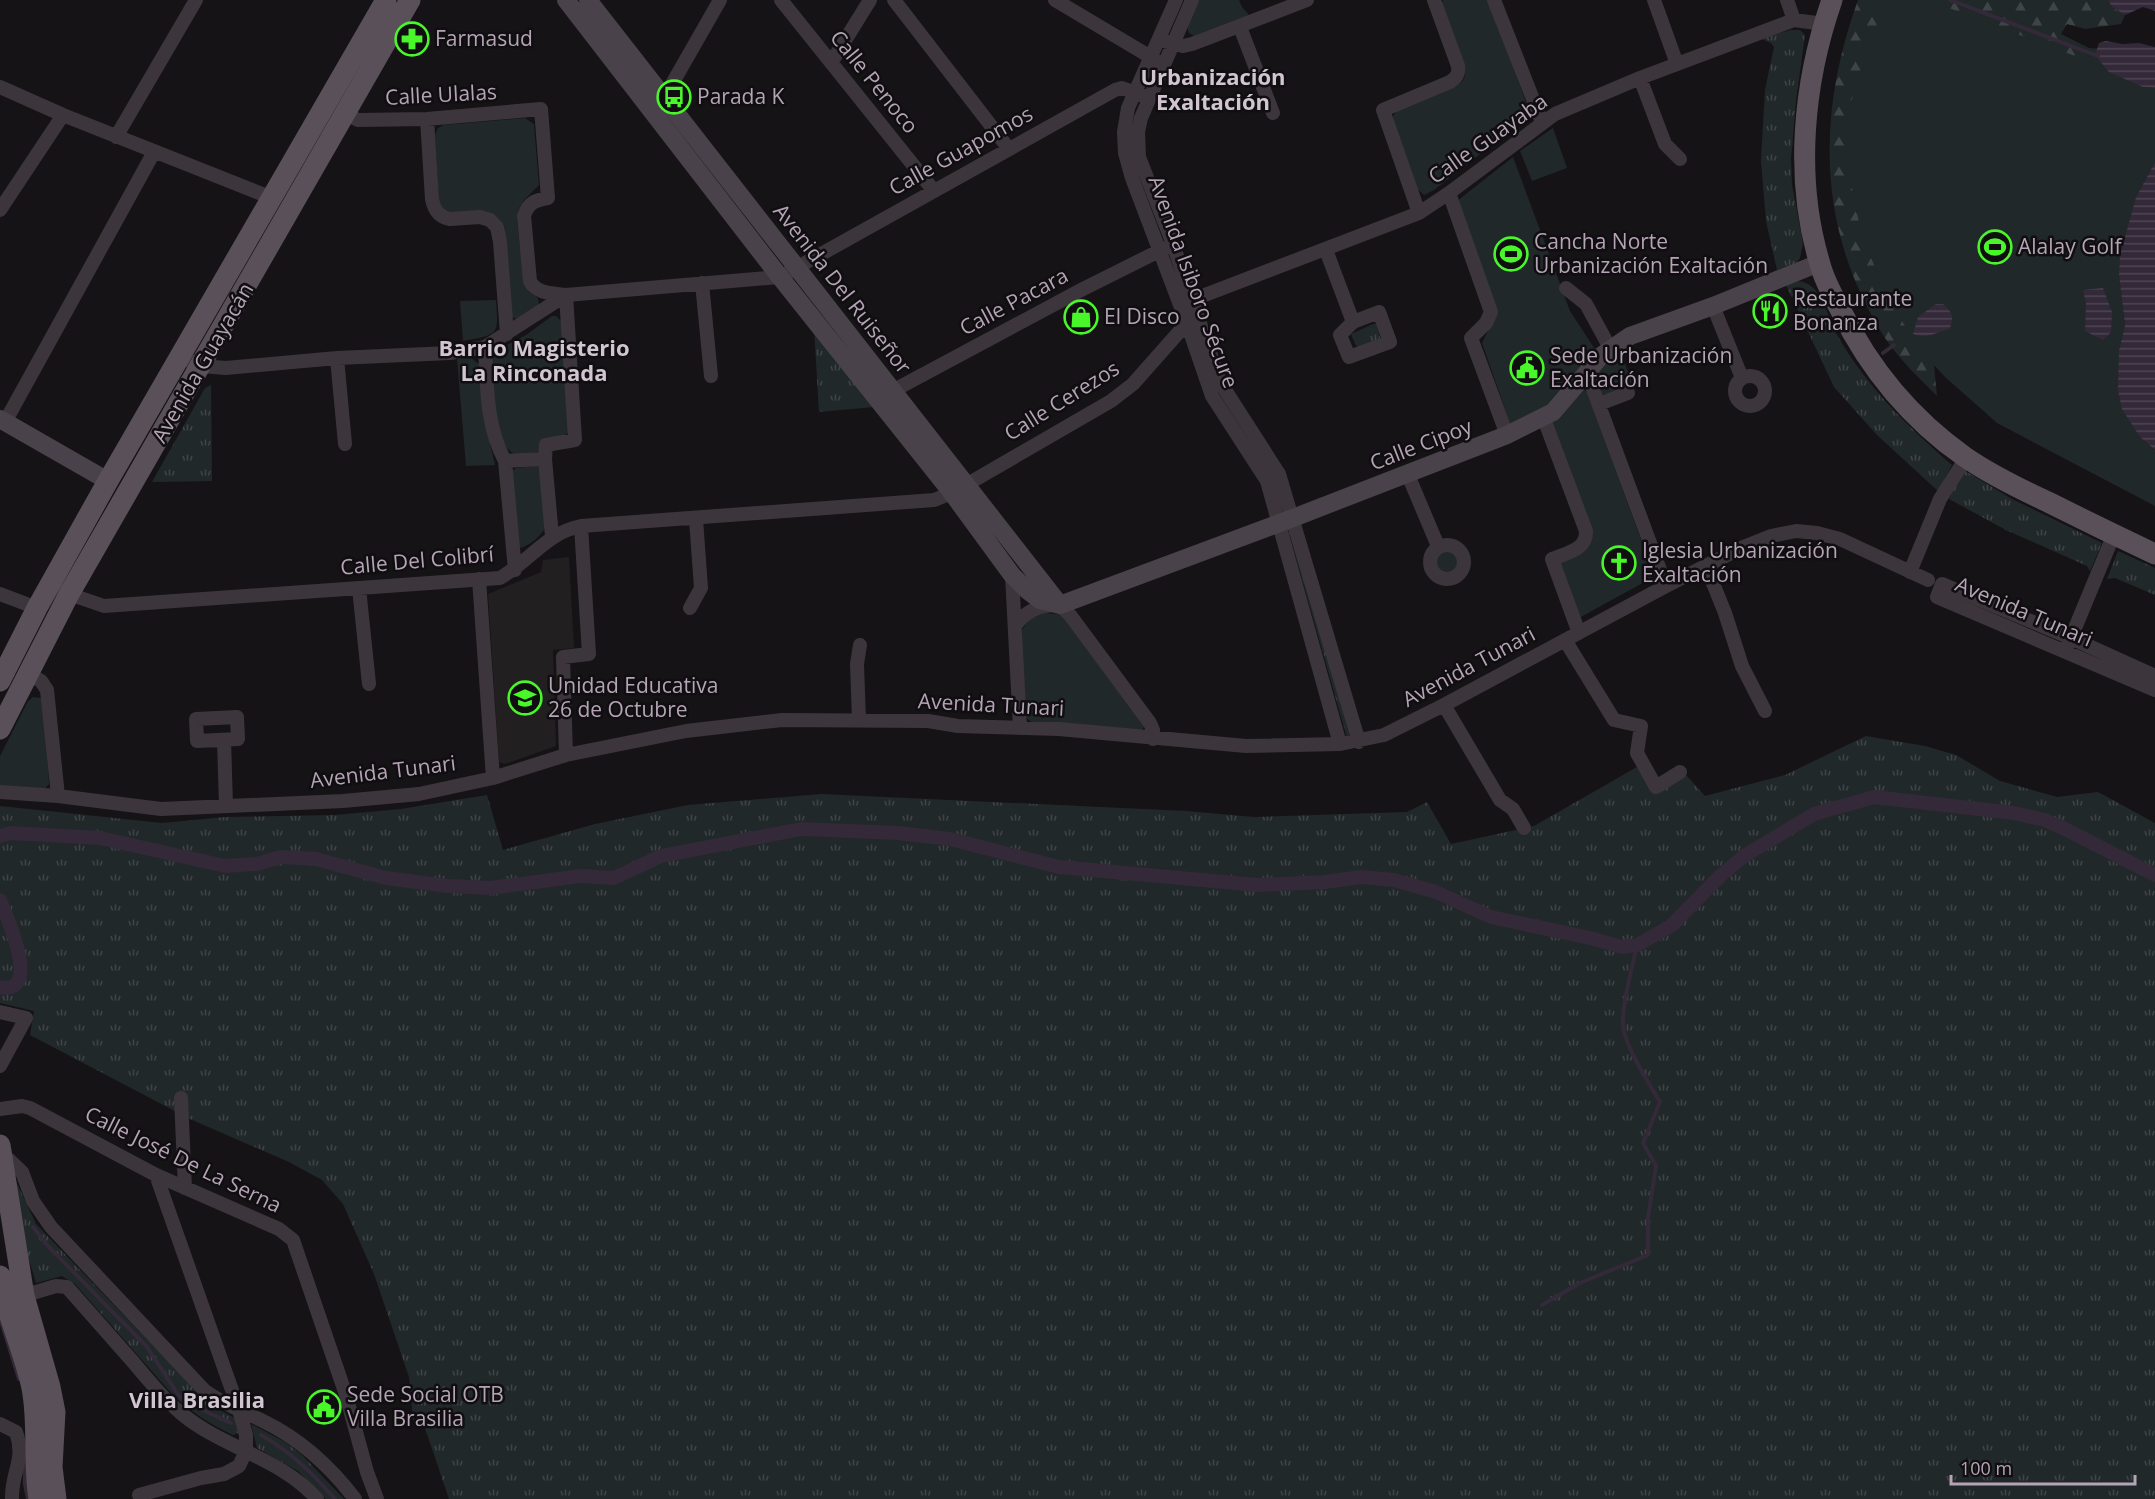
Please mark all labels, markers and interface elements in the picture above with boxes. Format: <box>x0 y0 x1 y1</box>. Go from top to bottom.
pharmacy icon: Farmasud <box>394 21 430 57</box>
place label: Farmasud <box>435 24 533 52</box>
street label: Calle Penoco <box>824 24 925 139</box>
district label: Urbanización Exaltación <box>1140 61 1286 116</box>
street label: Calle Ulalas <box>384 77 498 111</box>
bus stop icon: Parada K <box>656 79 692 115</box>
place label: Parada K <box>697 82 785 110</box>
street label: Calle Guayaba <box>1422 87 1553 190</box>
street label: Calle Guapomos <box>884 99 1037 201</box>
street label: Avenida Isiboro Sécure <box>1143 172 1245 392</box>
street label: Avenida Del Ruiseñor <box>768 198 918 379</box>
place label: Cancha Norte Urbanización Exaltación <box>1534 227 1768 279</box>
sports icon: Alalay Golf <box>1977 229 2013 265</box>
place label: Alalay Golf <box>2018 232 2123 260</box>
sports icon: Cancha Norte Urbanización Exaltación <box>1493 236 1529 272</box>
street label: Calle Pacara <box>954 261 1073 341</box>
street label: Avenida Guayacán <box>145 277 259 448</box>
place label: Restaurante Bonanza <box>1793 284 1912 336</box>
restaurant icon: Restaurante Bonanza <box>1752 293 1788 329</box>
shop icon: El Disco <box>1063 299 1099 335</box>
place label: El Disco <box>1104 302 1180 330</box>
district label: Barrio Magisterio La Rinconada <box>438 332 630 387</box>
place label: Sede Urbanización Exaltación <box>1550 341 1732 393</box>
public building icon: Sede Urbanización Exaltación <box>1509 350 1545 386</box>
street label: Calle Cerezos <box>999 354 1124 447</box>
street label: Calle Cipoy <box>1366 412 1476 476</box>
place label: Iglesia Urbanización Exaltación <box>1642 536 1838 588</box>
street label: Calle Del Colibrí <box>339 539 495 581</box>
church icon: Iglesia Urbanización Exaltación <box>1601 545 1637 581</box>
street label: Avenida Tunari <box>1951 570 2097 653</box>
street label: Avenida Tunari <box>1397 619 1540 713</box>
place label: Unidad Educativa 26 de Octubre <box>548 671 718 723</box>
school or university icon: Unidad Educativa 26 de Octubre <box>507 680 543 716</box>
street label: Avenida Tunari <box>917 686 1065 722</box>
street label: Avenida Tunari <box>308 748 457 794</box>
street label: Calle José De La Serna <box>81 1099 286 1219</box>
place label: Sede Social OTB Villa Brasilia <box>347 1380 504 1432</box>
district label: Villa Brasilia <box>129 1384 265 1414</box>
public building icon: Sede Social OTB Villa Brasilia <box>306 1389 342 1425</box>
scale bar <box>1951 1448 2136 1486</box>
text: 100 m <box>1960 1456 2012 1480</box>

